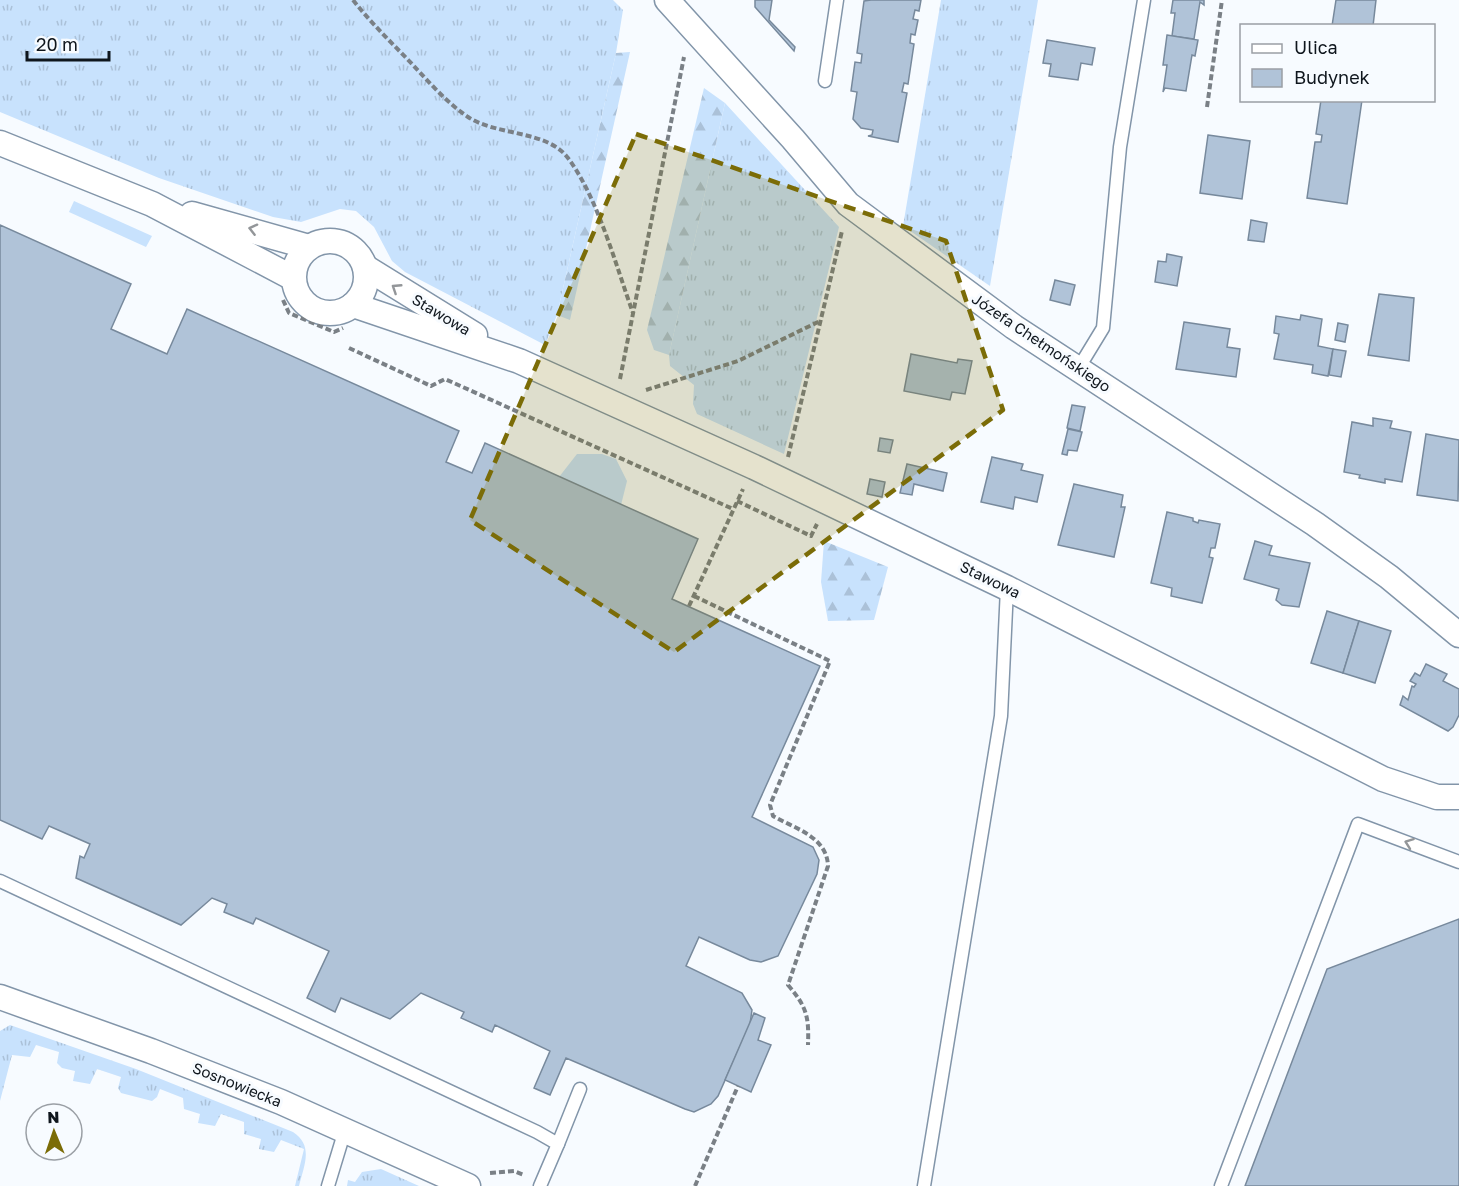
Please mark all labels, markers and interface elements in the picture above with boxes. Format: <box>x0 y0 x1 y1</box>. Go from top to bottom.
scale bar <box>27 24 110 62</box>
legend <box>1240 24 1435 102</box>
text: 20 m <box>36 33 78 55</box>
text: Ulica <box>1294 36 1338 58</box>
text: Budynek <box>1294 66 1370 88</box>
one-way arrow <box>248 224 258 237</box>
one-way arrow <box>392 283 402 295</box>
street label: Józefa Chełmońskiego <box>969 289 1114 395</box>
street label: Stawowa <box>409 290 474 339</box>
street label: Stawowa <box>957 557 1024 601</box>
one-way arrow <box>1404 838 1415 850</box>
street label: Sosnowiecka <box>190 1058 285 1110</box>
north arrow <box>24 1102 84 1162</box>
text: N <box>47 1107 60 1127</box>

